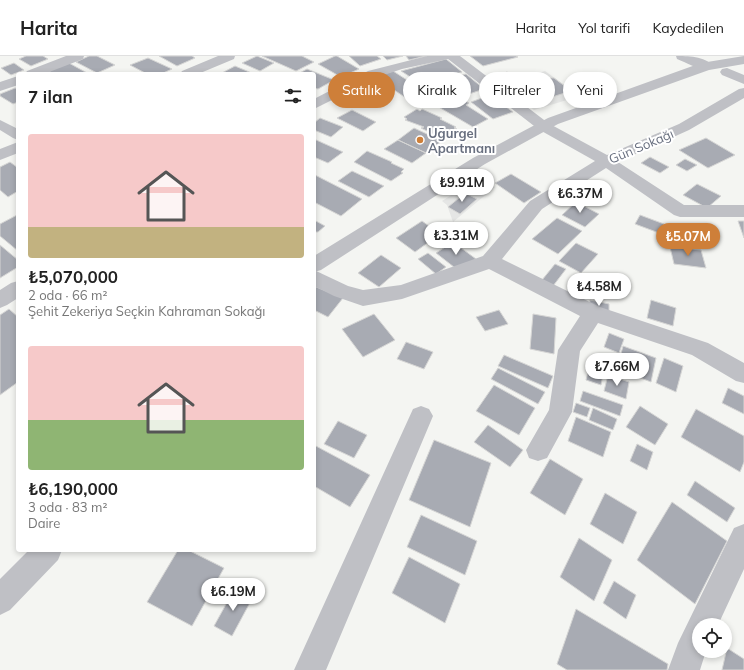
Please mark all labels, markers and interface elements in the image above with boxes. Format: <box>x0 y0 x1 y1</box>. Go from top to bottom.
text: Harita <box>20 16 78 40</box>
text: Harita <box>515 19 556 37</box>
text: Yol tarifi <box>578 19 630 37</box>
text: Kaydedilen <box>652 19 724 37</box>
chip: Satılık <box>328 72 395 108</box>
chip: Kiralık <box>403 72 471 108</box>
chip: Filtreler <box>479 72 555 108</box>
chip: Yeni <box>563 72 617 108</box>
icon: filters <box>282 85 304 107</box>
text: 7 ilan <box>28 86 73 107</box>
place label: Uḡurgel Apartmanı <box>428 125 495 156</box>
street label: Gün Sokağı <box>606 125 676 167</box>
marker: Uḡurgel Apartmanı <box>415 135 425 145</box>
icon: home <box>130 160 202 232</box>
pin: ₺9.91M <box>429 169 495 203</box>
text: ₺9.91M <box>439 174 485 190</box>
pin: ₺6.37M <box>547 180 613 214</box>
text: ₺6.37M <box>557 185 603 201</box>
pin: ₺3.31M <box>423 222 489 256</box>
pin: ₺5.07M <box>655 223 721 257</box>
text: ₺3.31M <box>433 227 479 243</box>
text: ₺5.07M <box>665 228 711 244</box>
text: ₺5,070,000 <box>28 266 118 287</box>
pin: ₺4.58M <box>566 273 632 307</box>
text: ₺4.58M <box>576 278 622 294</box>
text: 2 oda · 66 m² <box>28 287 107 303</box>
text: Şehit Zekeriya Seçkin Kahraman Sokağı <box>28 303 265 319</box>
pin: ₺7.66M <box>584 353 650 387</box>
text: ₺7.66M <box>594 358 640 374</box>
icon: home <box>130 372 202 444</box>
text: ₺6,190,000 <box>28 478 118 499</box>
text: 3 oda · 83 m² <box>28 499 107 515</box>
text: Daire <box>28 515 60 531</box>
pin: ₺6.19M <box>200 578 266 612</box>
text: ₺6.19M <box>210 583 256 599</box>
map controls <box>692 618 732 658</box>
button: locate <box>692 618 732 658</box>

